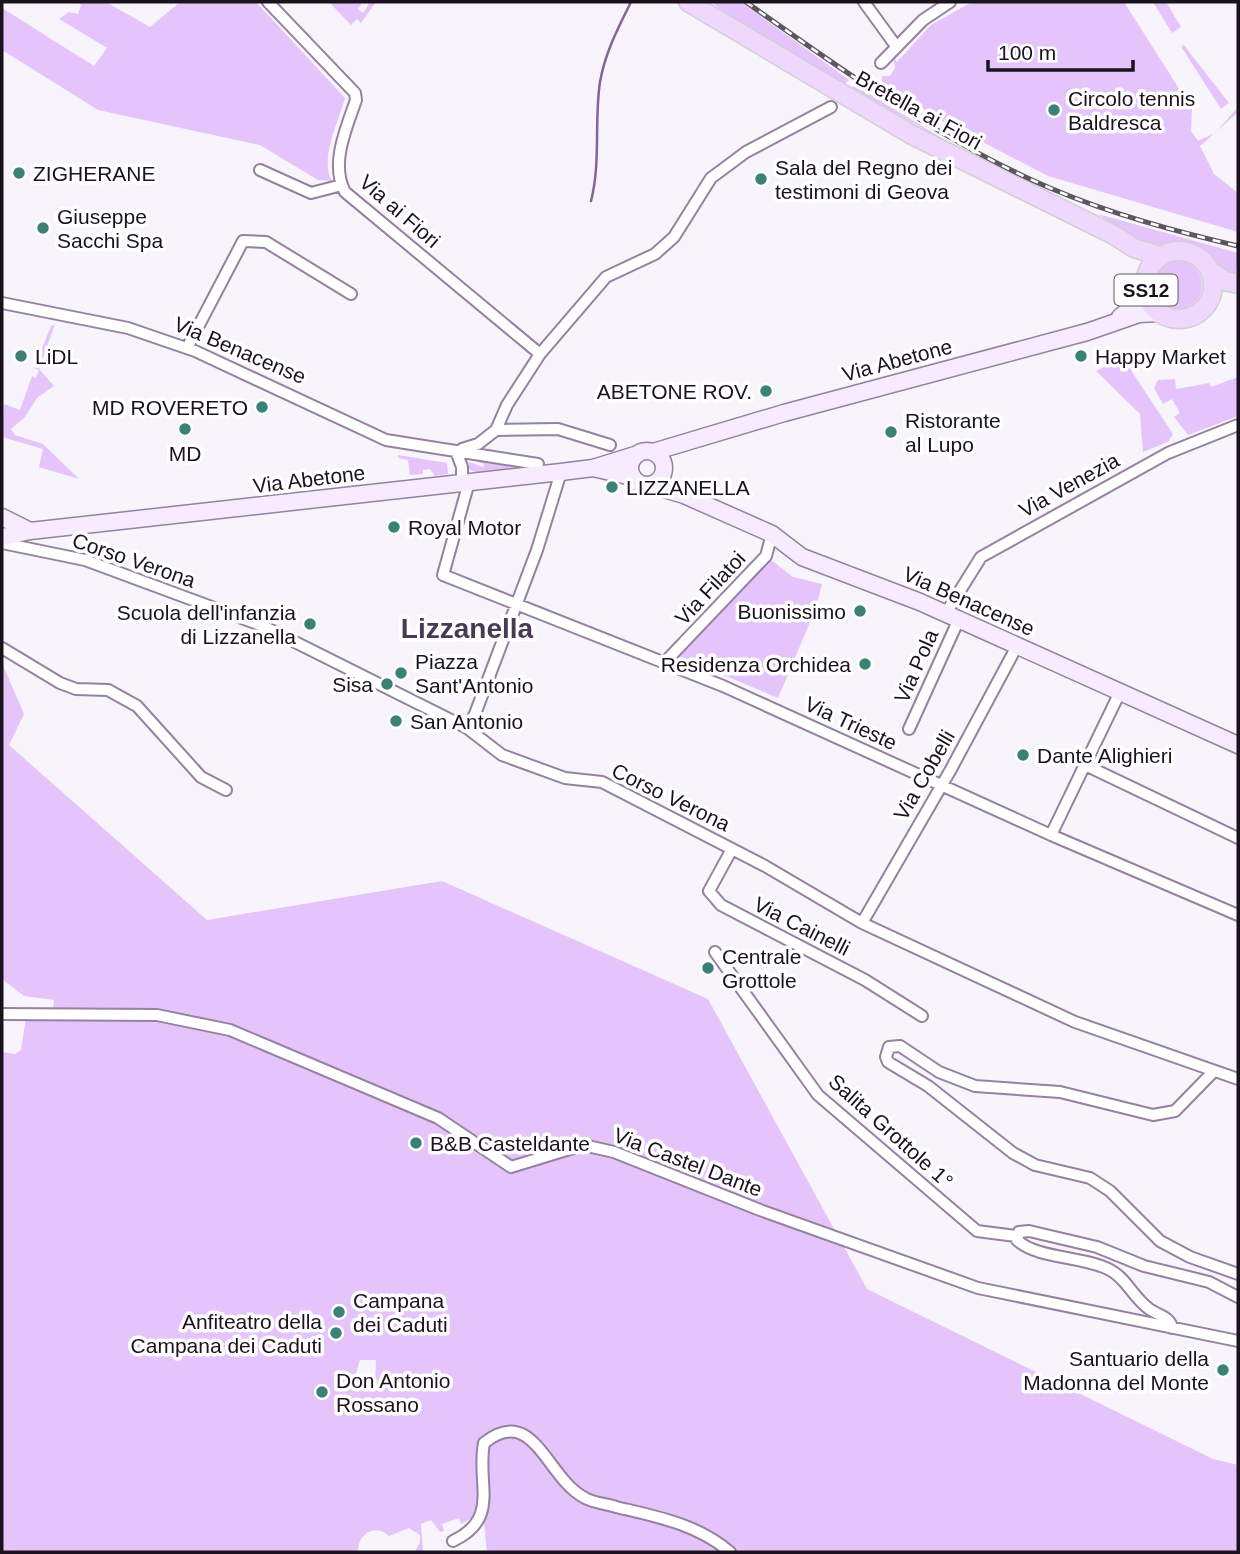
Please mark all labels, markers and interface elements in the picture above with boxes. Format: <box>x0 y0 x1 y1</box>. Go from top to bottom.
scale bar <box>988 28 1133 72</box>
text: 100 m <box>998 41 1056 64</box>
street label: Bretella ai Fiori <box>852 66 986 154</box>
place label: Circolo tennis Baldresca <box>1068 87 1195 134</box>
marker: Circolo tennis Baldresca <box>1046 102 1062 118</box>
place label: Sala del Regno dei testimoni di Geova <box>775 156 952 203</box>
place label: ZIGHERANE <box>33 162 156 185</box>
marker: ZIGHERANE <box>11 165 27 181</box>
street label: Via ai Fiori <box>355 170 445 252</box>
marker: Sala del Regno dei testimoni di Geova <box>753 171 769 187</box>
place label: Giuseppe Sacchi Spa <box>57 205 164 252</box>
marker: Giuseppe Sacchi Spa <box>35 220 51 236</box>
road number: SS12 <box>1114 274 1178 306</box>
street label: Via Benacense <box>171 312 309 388</box>
street label: Via Abetone <box>840 334 954 386</box>
place label: LiDL <box>35 345 78 368</box>
place label: Happy Market <box>1095 345 1226 368</box>
marker: LiDL <box>13 348 29 364</box>
marker: Happy Market <box>1073 348 1089 364</box>
place label: ABETONE ROV. <box>597 380 752 403</box>
marker: ABETONE ROV. <box>758 383 774 399</box>
place label: MD ROVERETO <box>92 396 248 419</box>
marker: MD ROVERETO <box>254 399 270 415</box>
place label: Ristorante al Lupo <box>905 409 1001 456</box>
marker: MD <box>177 421 193 437</box>
marker: Ristorante al Lupo <box>883 424 899 440</box>
place label: MD <box>169 442 201 465</box>
street label: Via Venezia <box>1015 448 1123 522</box>
street label: Via Abetone <box>252 461 366 497</box>
place label: LIZZANELLA <box>626 476 750 499</box>
marker: LIZZANELLA <box>604 479 620 495</box>
place label: Royal Motor <box>408 516 521 539</box>
marker: Royal Motor <box>386 519 402 535</box>
street label: Corso Verona <box>70 528 199 592</box>
street label: Via Filatoi <box>670 547 750 629</box>
street label: Via Benacense <box>900 562 1038 640</box>
place label: Buonissimo <box>737 600 846 623</box>
place label: Scuola dell'infanzia di Lizzanella <box>117 601 296 648</box>
marker: Buonissimo <box>852 603 868 619</box>
district label: Lizzanella <box>401 613 534 644</box>
marker: Scuola dell'infanzia di Lizzanella <box>302 616 318 632</box>
street label: Via Pola <box>890 625 942 706</box>
place label: Piazza Sant'Antonio <box>415 650 533 697</box>
place label: Residenza Orchidea <box>661 653 851 676</box>
marker: Residenza Orchidea <box>857 656 873 672</box>
marker: Piazza Sant'Antonio <box>393 665 409 681</box>
place label: Sisa <box>332 673 373 696</box>
marker: Sisa <box>379 676 395 692</box>
street label: Via Trieste <box>801 692 901 754</box>
place label: San Antonio <box>410 710 523 733</box>
marker: San Antonio <box>388 713 404 729</box>
street label: Via Cobelli <box>889 726 959 824</box>
place label: Dante Alighieri <box>1037 744 1172 767</box>
marker: Dante Alighieri <box>1015 747 1031 763</box>
street label: Corso Verona <box>608 759 734 836</box>
street label: Via Cainelli <box>750 892 854 960</box>
place label: Centrale Grottole <box>722 945 801 992</box>
marker: Centrale Grottole <box>700 960 716 976</box>
street label: Salita Grottole 1° <box>824 1069 958 1193</box>
street label: Via Castel Dante <box>610 1123 766 1201</box>
place label: B&B Casteldante <box>430 1132 590 1155</box>
marker: B&B Casteldante <box>408 1135 424 1151</box>
place label: Campana dei Caduti <box>353 1289 448 1336</box>
marker: Campana dei Caduti <box>331 1304 347 1320</box>
place label: Anfiteatro della Campana dei Caduti <box>131 1310 322 1357</box>
marker: Anfiteatro della Campana dei Caduti <box>328 1325 344 1341</box>
place label: Santuario della Madonna del Monte <box>1023 1347 1209 1394</box>
marker: Santuario della Madonna del Monte <box>1215 1362 1231 1378</box>
place label: Don Antonio Rossano <box>336 1369 450 1416</box>
marker: Don Antonio Rossano <box>314 1384 330 1400</box>

